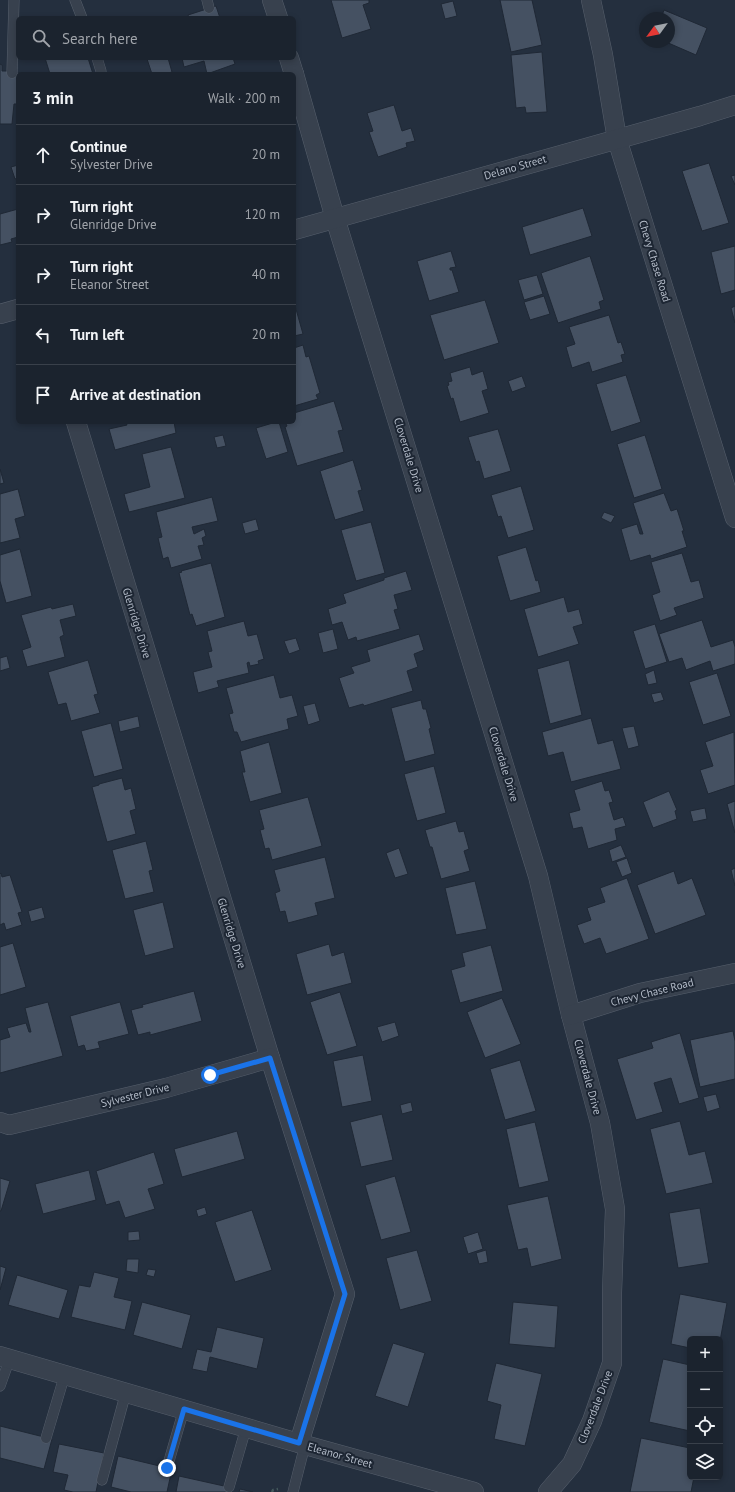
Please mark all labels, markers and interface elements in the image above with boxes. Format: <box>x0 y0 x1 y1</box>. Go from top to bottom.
north arrow <box>639 12 675 48</box>
search box <box>16 16 296 60</box>
icon: search <box>30 27 52 49</box>
text: Search here <box>62 29 138 48</box>
text: 3 min <box>32 87 73 109</box>
text: Walk · 200 m <box>208 90 280 107</box>
text: Continue <box>70 137 127 156</box>
icon: ahead <box>32 144 54 166</box>
text: 20 m <box>252 146 280 163</box>
street label: Delano Street <box>482 151 548 183</box>
text: Sylvester Drive <box>70 156 153 173</box>
text: Turn right <box>70 197 133 216</box>
icon: right <box>32 204 54 226</box>
text: 120 m <box>245 206 280 223</box>
text: Glenridge Drive <box>70 216 157 233</box>
street label: Chevy Chase Road <box>636 218 674 304</box>
text: Turn right <box>70 257 133 276</box>
icon: right <box>32 264 54 286</box>
text: 40 m <box>252 266 280 283</box>
text: Eleanor Street <box>70 276 149 293</box>
icon: left <box>32 324 54 346</box>
text: Turn left <box>70 325 124 344</box>
text: 20 m <box>252 326 280 343</box>
icon: arrive <box>32 384 54 406</box>
text: Arrive at destination <box>70 385 201 404</box>
street label: Cloverdale Drive <box>391 416 427 495</box>
street label: Glenridge Drive <box>120 586 155 660</box>
street label: Cloverdale Drive <box>486 725 522 804</box>
street label: Glenridge Drive <box>215 896 250 970</box>
street label: Chevy Chase Road <box>609 975 695 1009</box>
street label: Cloverdale Drive <box>571 1038 605 1117</box>
route start <box>201 1066 219 1084</box>
street label: Sylvester Drive <box>99 1080 171 1110</box>
map controls <box>687 1336 723 1480</box>
button: + <box>687 1336 723 1372</box>
street label: Cloverdale Drive <box>575 1368 616 1446</box>
button: − <box>687 1372 723 1408</box>
button: locate <box>687 1408 723 1444</box>
street label: Eleanor Street <box>306 1439 374 1471</box>
button: layers <box>687 1444 723 1480</box>
route end <box>158 1459 176 1477</box>

